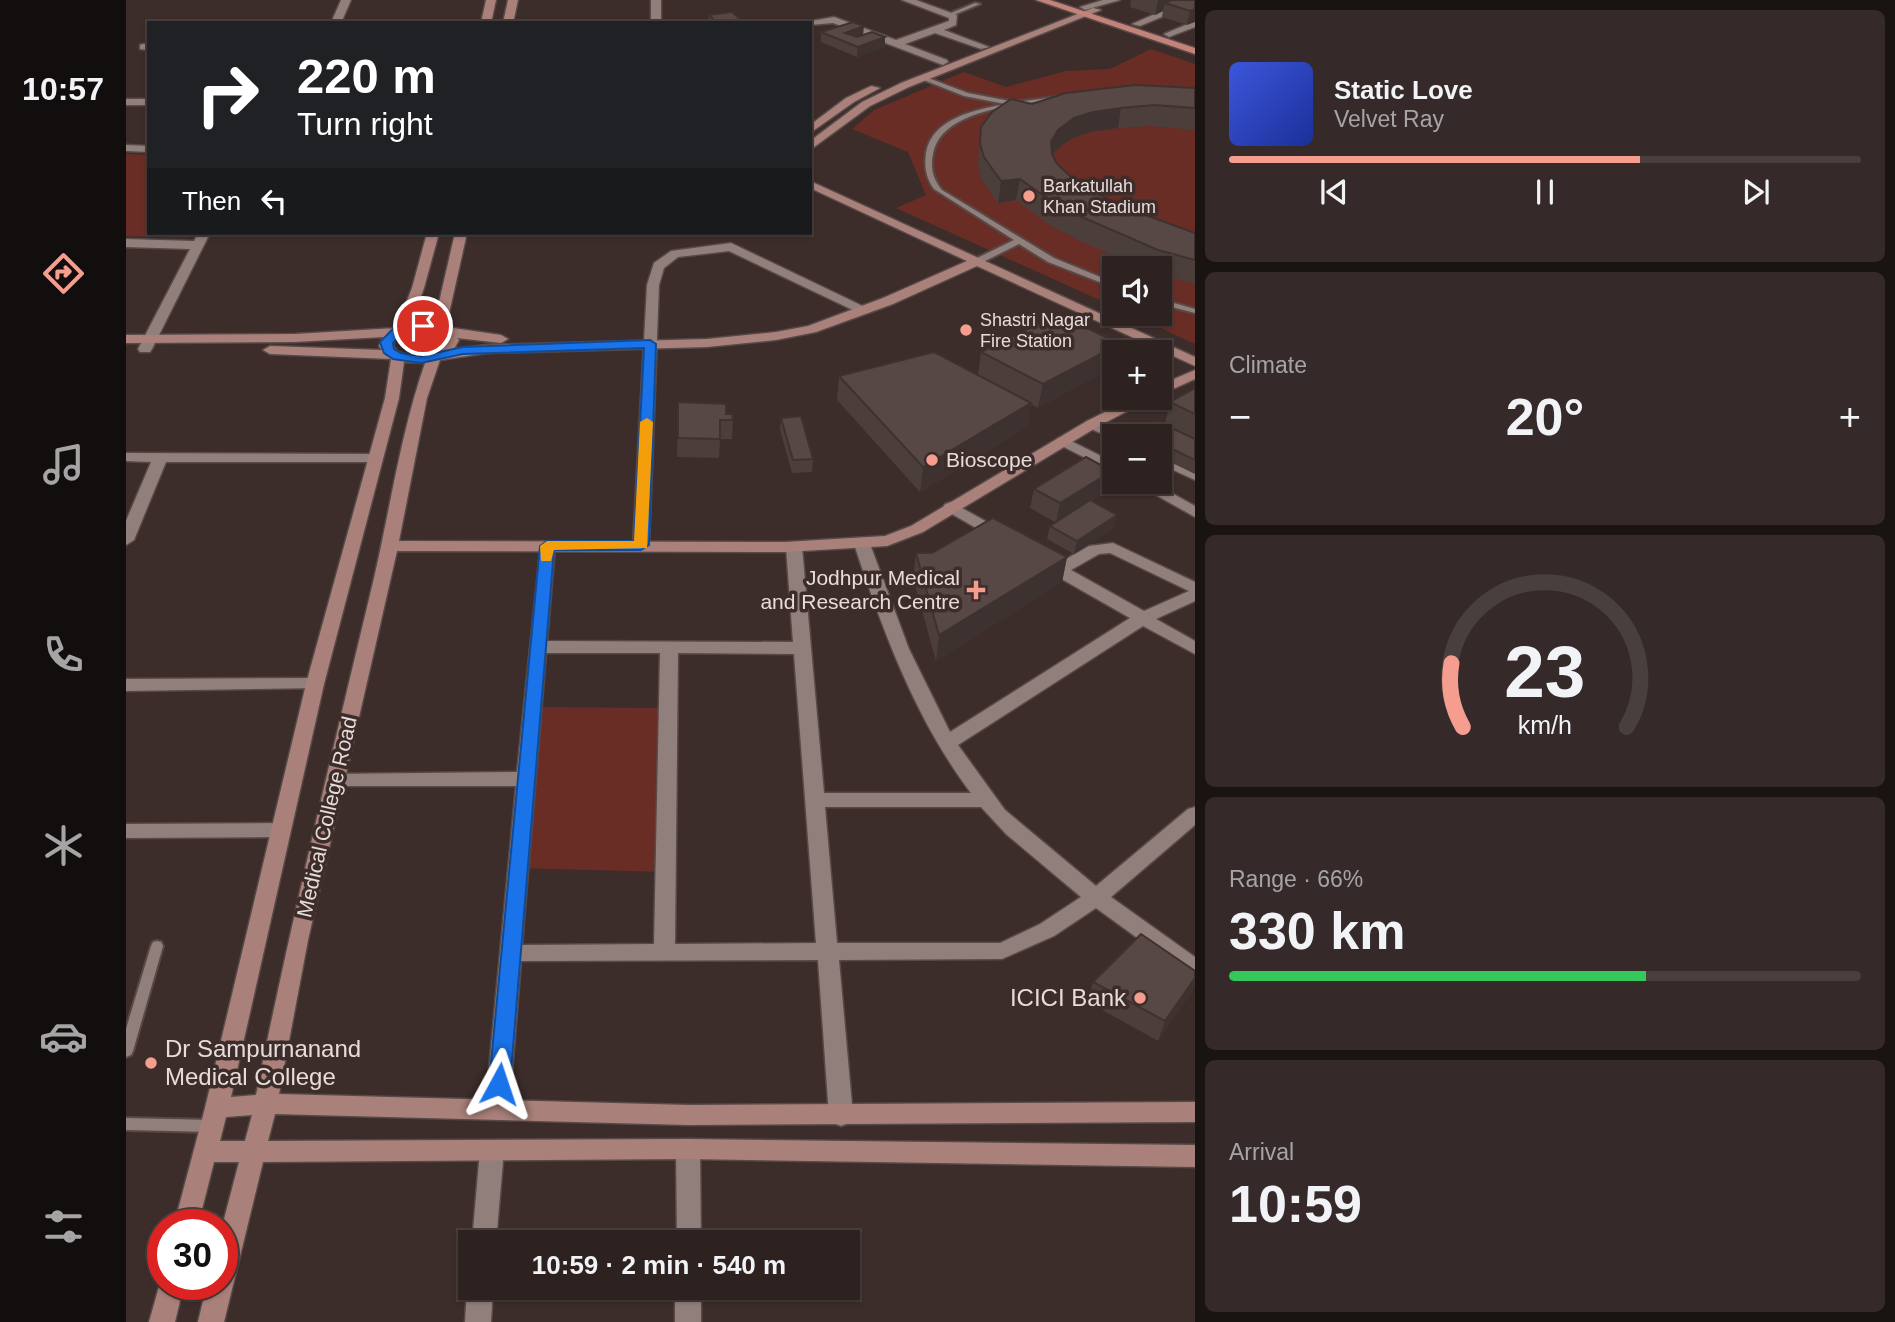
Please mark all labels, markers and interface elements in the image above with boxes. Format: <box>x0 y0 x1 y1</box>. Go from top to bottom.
icon: right <box>182 49 273 140</box>
text: 220 m <box>297 49 436 103</box>
text: 10:57 <box>22 71 104 107</box>
text: Static Love <box>1334 75 1473 105</box>
text: Turn right <box>297 106 433 142</box>
text: Velvet Ray <box>1334 106 1444 132</box>
icon: previous <box>1315 173 1353 211</box>
icon: pause <box>1526 173 1564 211</box>
icon: next <box>1737 173 1775 211</box>
place label: Barkatullah Khan Stadium <box>1043 176 1156 217</box>
icon: left <box>255 182 293 220</box>
text: Then <box>182 186 241 216</box>
marker: Barkatullah Khan Stadium <box>1021 188 1037 204</box>
icon: directions <box>39 249 88 298</box>
map controls <box>1102 256 1172 494</box>
button: sound <box>1102 256 1172 326</box>
pin <box>393 296 453 356</box>
icon: arrive <box>404 307 442 345</box>
place label: Shastri Nagar Fire Station <box>980 310 1090 351</box>
marker: Shastri Nagar Fire Station <box>958 322 974 338</box>
button: + <box>1102 340 1172 410</box>
text: Climate <box>1229 352 1307 378</box>
text: 20° <box>1506 388 1584 446</box>
text: − <box>1229 396 1251 438</box>
text: + <box>1839 396 1861 438</box>
button: − <box>1102 424 1172 494</box>
icon: music <box>39 440 88 489</box>
place label: Bioscope <box>946 448 1032 471</box>
marker: Bioscope <box>924 452 940 468</box>
place label: Jodhpur Medical and Research Centre <box>760 566 960 613</box>
marker: Jodhpur Medical and Research Centre <box>966 580 986 600</box>
icon: phone <box>39 630 88 679</box>
text: 23 <box>1505 631 1585 712</box>
text: km/h <box>1518 711 1572 739</box>
street label: Medical College Road <box>292 714 361 920</box>
icon: climate <box>39 821 88 870</box>
text: Range · 66% <box>1229 866 1363 892</box>
text: 330 km <box>1229 902 1405 960</box>
place label: ICICI Bank <box>1010 984 1127 1011</box>
marker: ICICI Bank <box>1132 990 1148 1006</box>
icon: car <box>39 1012 88 1061</box>
place label: Dr Sampurnanand Medical College <box>165 1035 361 1090</box>
position arrow <box>462 1047 536 1121</box>
marker: Dr Sampurnanand Medical College <box>143 1055 159 1071</box>
text: Arrival <box>1229 1139 1294 1165</box>
text: 10:59 <box>1229 1175 1362 1233</box>
icon: filters <box>39 1202 88 1251</box>
speed limit sign: 30 <box>147 1209 238 1300</box>
text: 10:59 · 2 min · 540 m <box>532 1250 786 1280</box>

